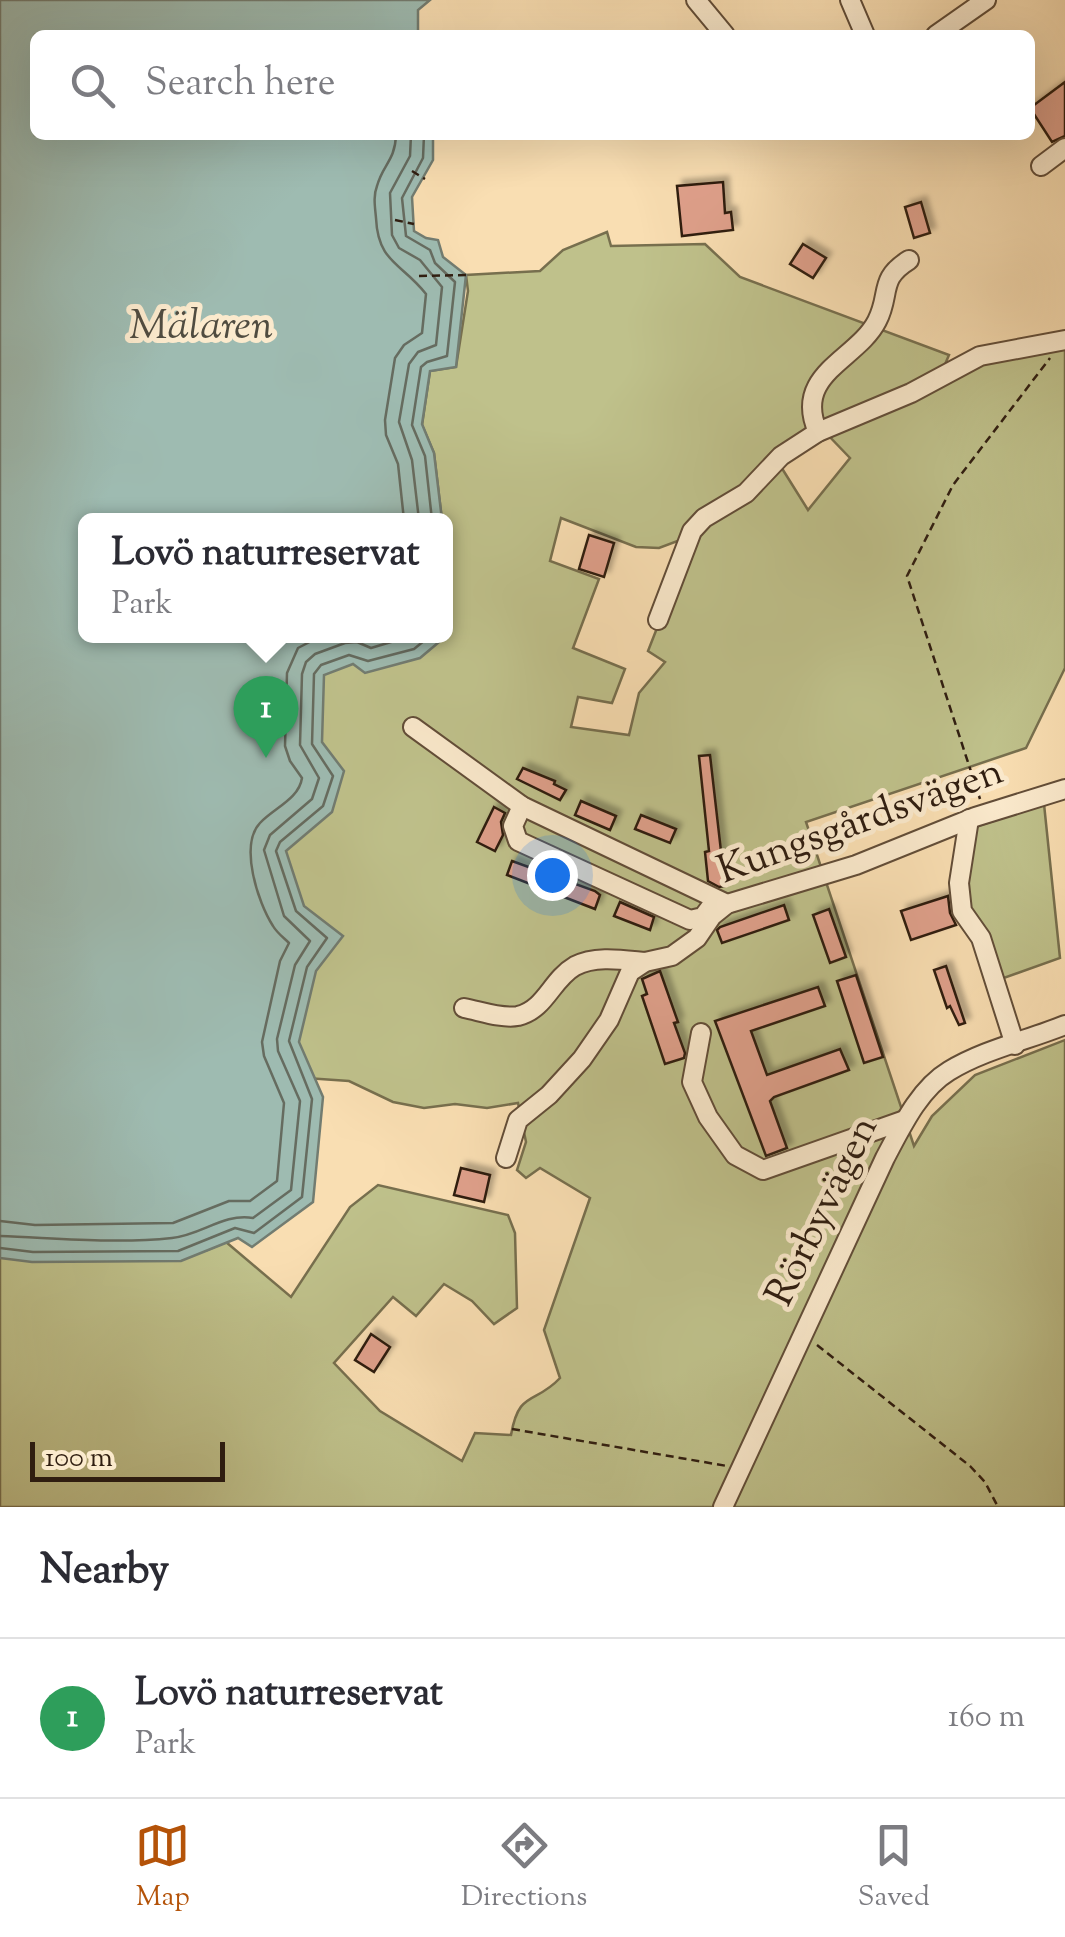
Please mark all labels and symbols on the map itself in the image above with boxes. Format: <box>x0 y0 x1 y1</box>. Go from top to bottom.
water label: Mälaren <box>129 298 273 358</box>
pin: 1 <box>234 676 298 758</box>
street label: Kungsgårdsvägen <box>710 745 1012 901</box>
your location <box>527 850 578 901</box>
street label: Rörbyvägen <box>753 1107 895 1317</box>
scale bar <box>30 1437 225 1482</box>

